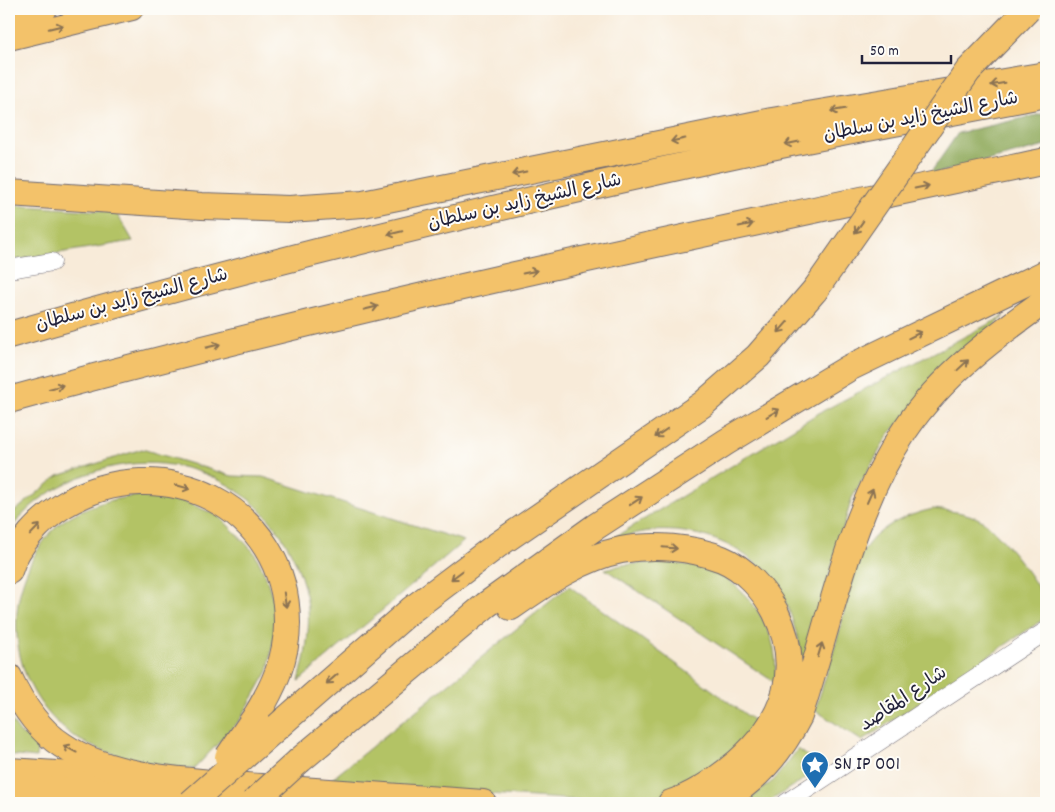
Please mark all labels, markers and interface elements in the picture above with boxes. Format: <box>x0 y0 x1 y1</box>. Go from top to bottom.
one-way arrow <box>48 22 64 31</box>
scale bar <box>862 32 951 64</box>
text: 50 m <box>870 41 899 63</box>
one-way arrow <box>991 79 1007 89</box>
street label: شارع الشيخ زايد بن سلطان <box>821 86 1021 150</box>
one-way arrow <box>830 105 846 115</box>
one-way arrow <box>671 135 687 145</box>
one-way arrow <box>784 138 800 148</box>
street label: شارع الشيخ زايد بن سلطان <box>425 168 625 238</box>
one-way arrow <box>511 168 527 178</box>
one-way arrow <box>914 182 930 191</box>
one-way arrow <box>738 219 754 229</box>
one-way arrow <box>854 220 864 234</box>
one-way arrow <box>387 229 403 238</box>
street label: شارع الشيخ زايد بن سلطان <box>33 262 231 340</box>
one-way arrow <box>521 267 537 276</box>
one-way arrow <box>363 303 379 312</box>
one-way arrow <box>778 320 789 333</box>
one-way arrow <box>907 330 922 339</box>
one-way arrow <box>205 341 221 351</box>
one-way arrow <box>957 359 970 371</box>
one-way arrow <box>47 382 63 391</box>
one-way arrow <box>765 408 780 418</box>
one-way arrow <box>654 428 668 438</box>
one-way arrow <box>174 482 190 492</box>
one-way arrow <box>866 489 876 504</box>
one-way arrow <box>629 496 643 506</box>
one-way arrow <box>29 524 41 536</box>
one-way arrow <box>662 543 678 553</box>
one-way arrow <box>451 570 464 581</box>
one-way arrow <box>281 591 291 607</box>
one-way arrow <box>815 643 825 659</box>
street label: شارع المقاصد <box>855 661 953 739</box>
one-way arrow <box>326 673 339 684</box>
one-way arrow <box>62 744 77 754</box>
place icon: SN IP 001 <box>800 750 830 789</box>
place label: SN IP 001 <box>834 752 900 779</box>

